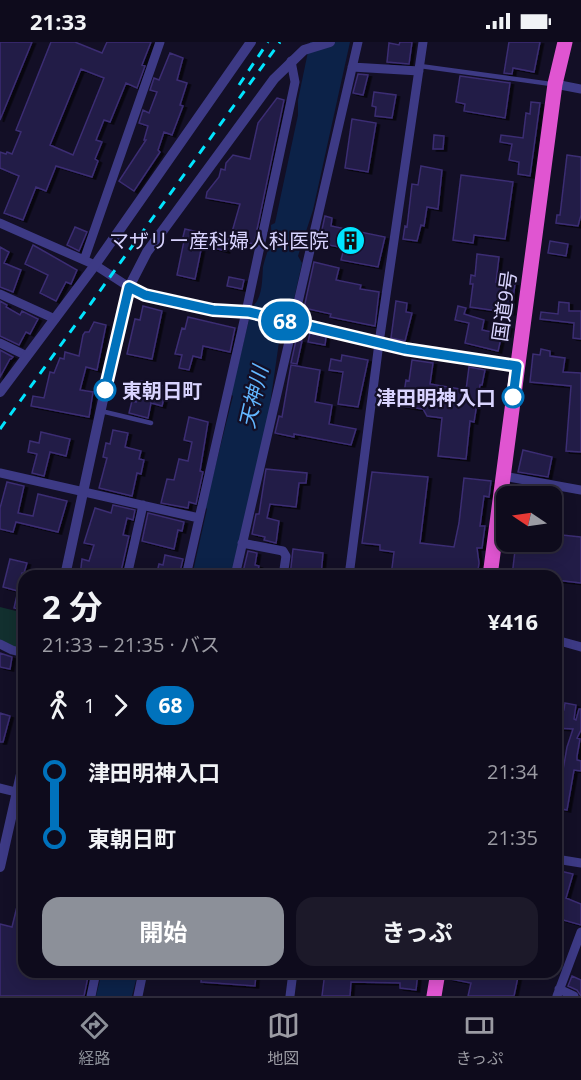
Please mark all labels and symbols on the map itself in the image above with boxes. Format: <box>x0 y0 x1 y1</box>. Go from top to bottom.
building icon: マザリー産科婦人科医院 <box>334 224 366 256</box>
place label: マザリー産科婦人科医院 <box>109 227 329 254</box>
street label: 国道9号 <box>486 269 522 343</box>
line badge: 68 <box>258 302 312 340</box>
water label: 天神川 <box>232 361 274 431</box>
place label: 東朝日町 <box>122 377 202 404</box>
marker: 東朝日町 <box>94 379 116 401</box>
place label: 津田明神入口 <box>376 384 496 411</box>
marker: 津田明神入口 <box>502 386 524 408</box>
north arrow <box>496 486 562 552</box>

